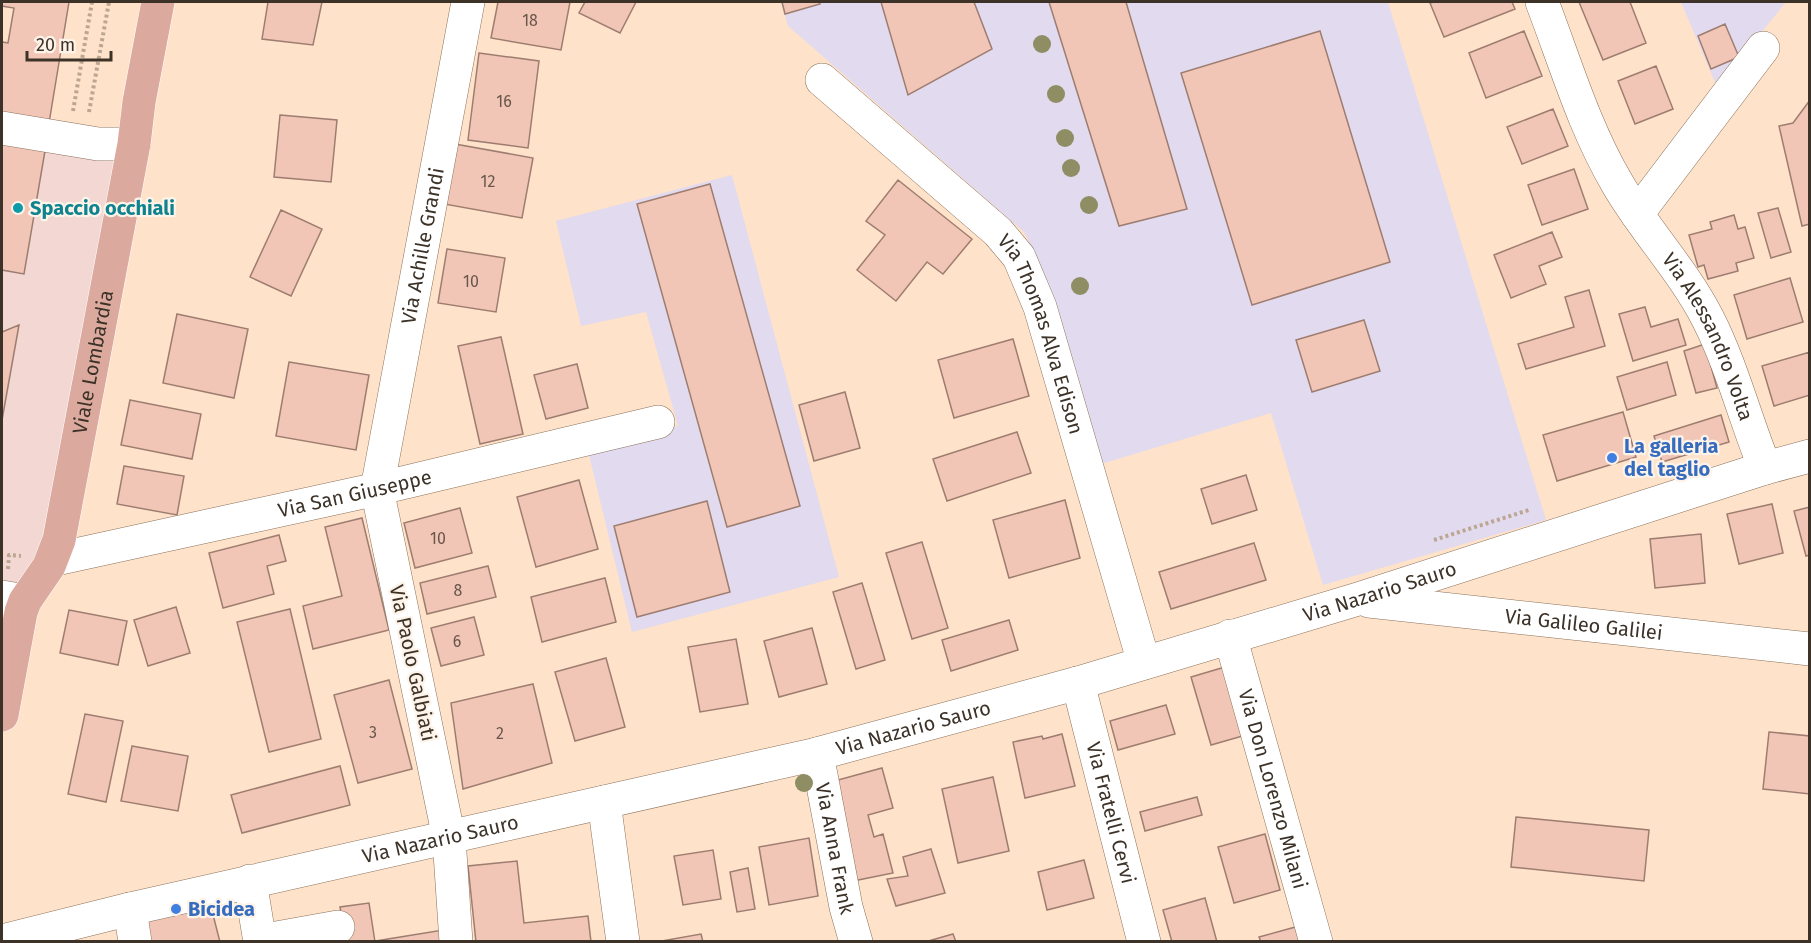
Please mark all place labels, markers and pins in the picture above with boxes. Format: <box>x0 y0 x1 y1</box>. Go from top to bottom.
place label: Spaccio occhiali <box>30 196 175 220</box>
marker: Spaccio occhiali <box>11 201 25 215</box>
place label: La galleria del taglio <box>1624 434 1719 481</box>
marker: La galleria del taglio <box>1605 451 1619 465</box>
place label: Bicidea <box>188 897 255 921</box>
marker: Bicidea <box>169 902 183 916</box>

